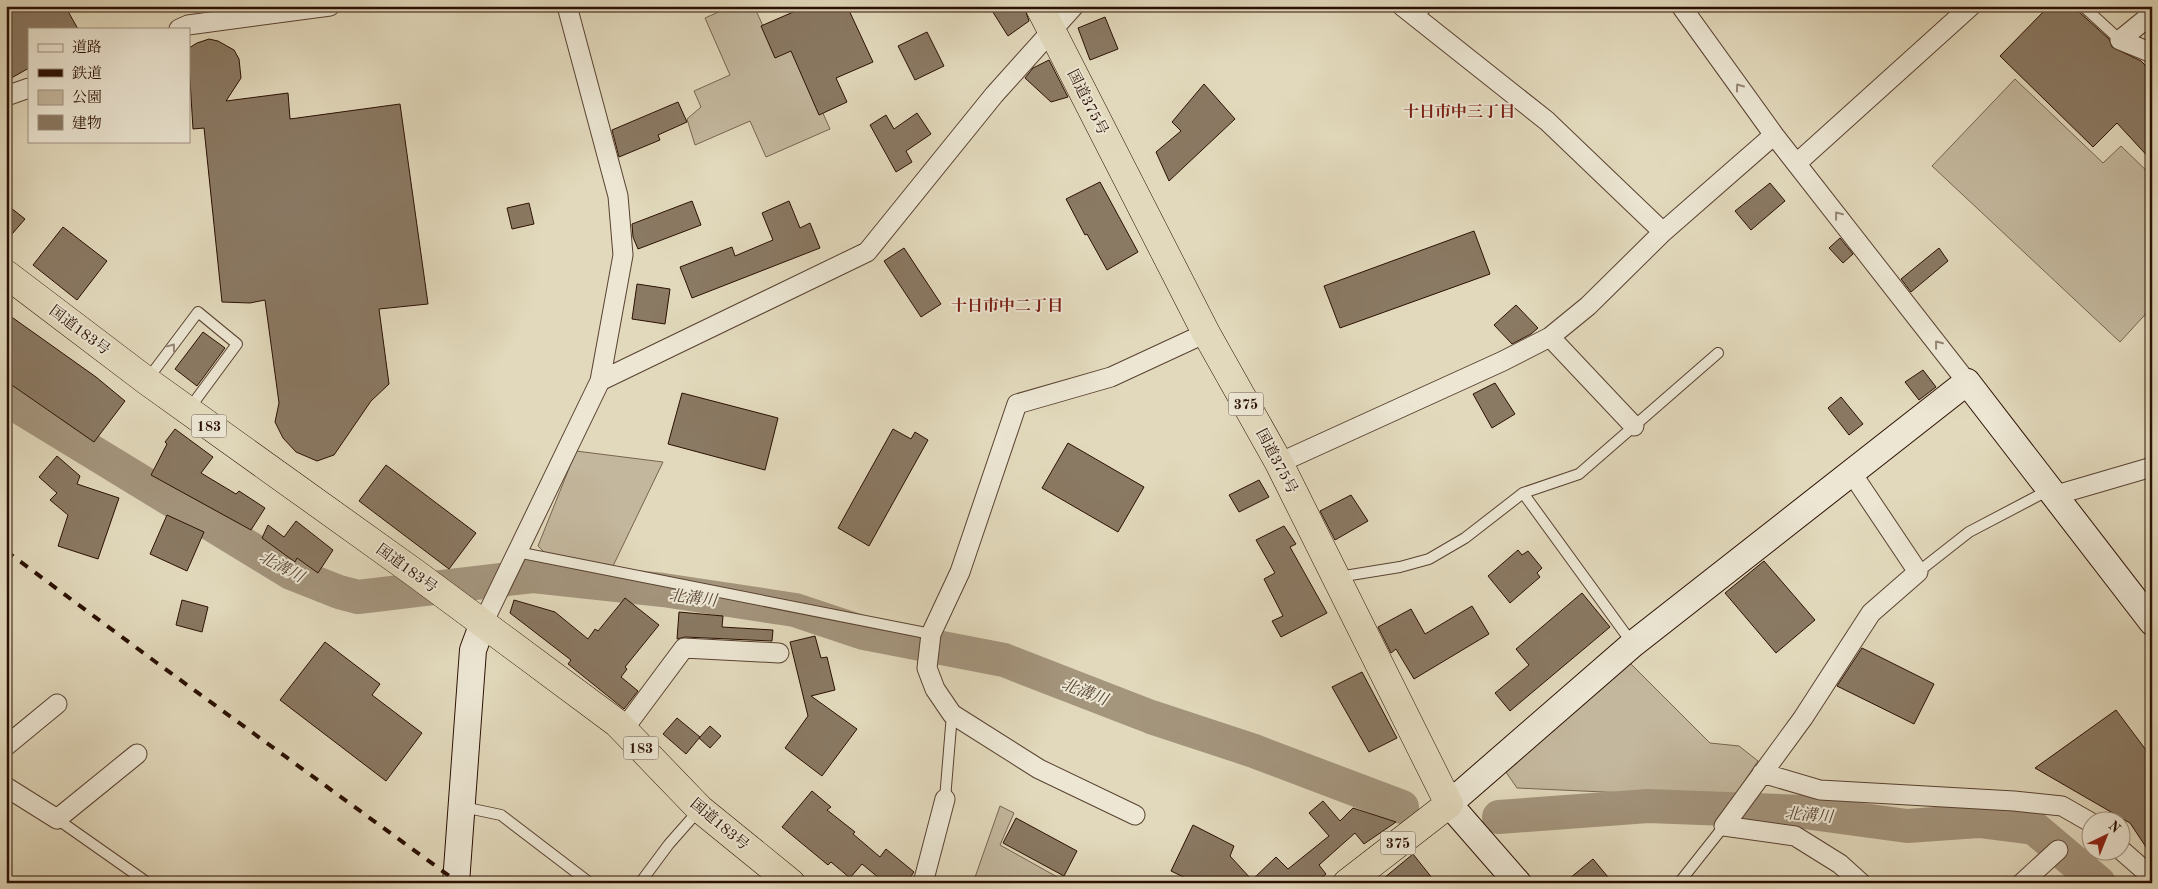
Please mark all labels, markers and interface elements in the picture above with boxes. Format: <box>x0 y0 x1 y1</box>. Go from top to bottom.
legend <box>28 28 190 142</box>
text: 道路 <box>72 39 102 56</box>
text: 鉄道 <box>72 65 102 82</box>
street label: 国道375号 <box>1064 67 1111 138</box>
one-way arrow <box>1736 83 1745 92</box>
text: 公園 <box>72 89 102 106</box>
district label: 十日市中三丁目 <box>1403 103 1515 121</box>
text: 建物 <box>72 115 102 132</box>
one-way arrow <box>1835 211 1844 221</box>
district label: 十日市中二丁目 <box>951 297 1063 315</box>
street label: 国道183号 <box>46 302 113 359</box>
one-way arrow <box>1935 341 1943 350</box>
one-way arrow <box>167 344 175 353</box>
road number: 375 <box>1228 392 1264 416</box>
road number: 183 <box>192 414 226 438</box>
street label: 国道375号 <box>1252 426 1301 497</box>
street label: 国道183号 <box>373 541 440 596</box>
water label: 北溝川 <box>256 548 309 587</box>
water label: 北溝川 <box>668 586 720 610</box>
water label: 北溝川 <box>1059 675 1112 710</box>
road number: 183 <box>624 736 658 760</box>
street label: 国道183号 <box>687 795 752 854</box>
water label: 北溝川 <box>1784 804 1836 826</box>
north arrow <box>2080 812 2130 862</box>
text: N <box>2105 818 2123 836</box>
road number: 375 <box>1380 831 1416 854</box>

